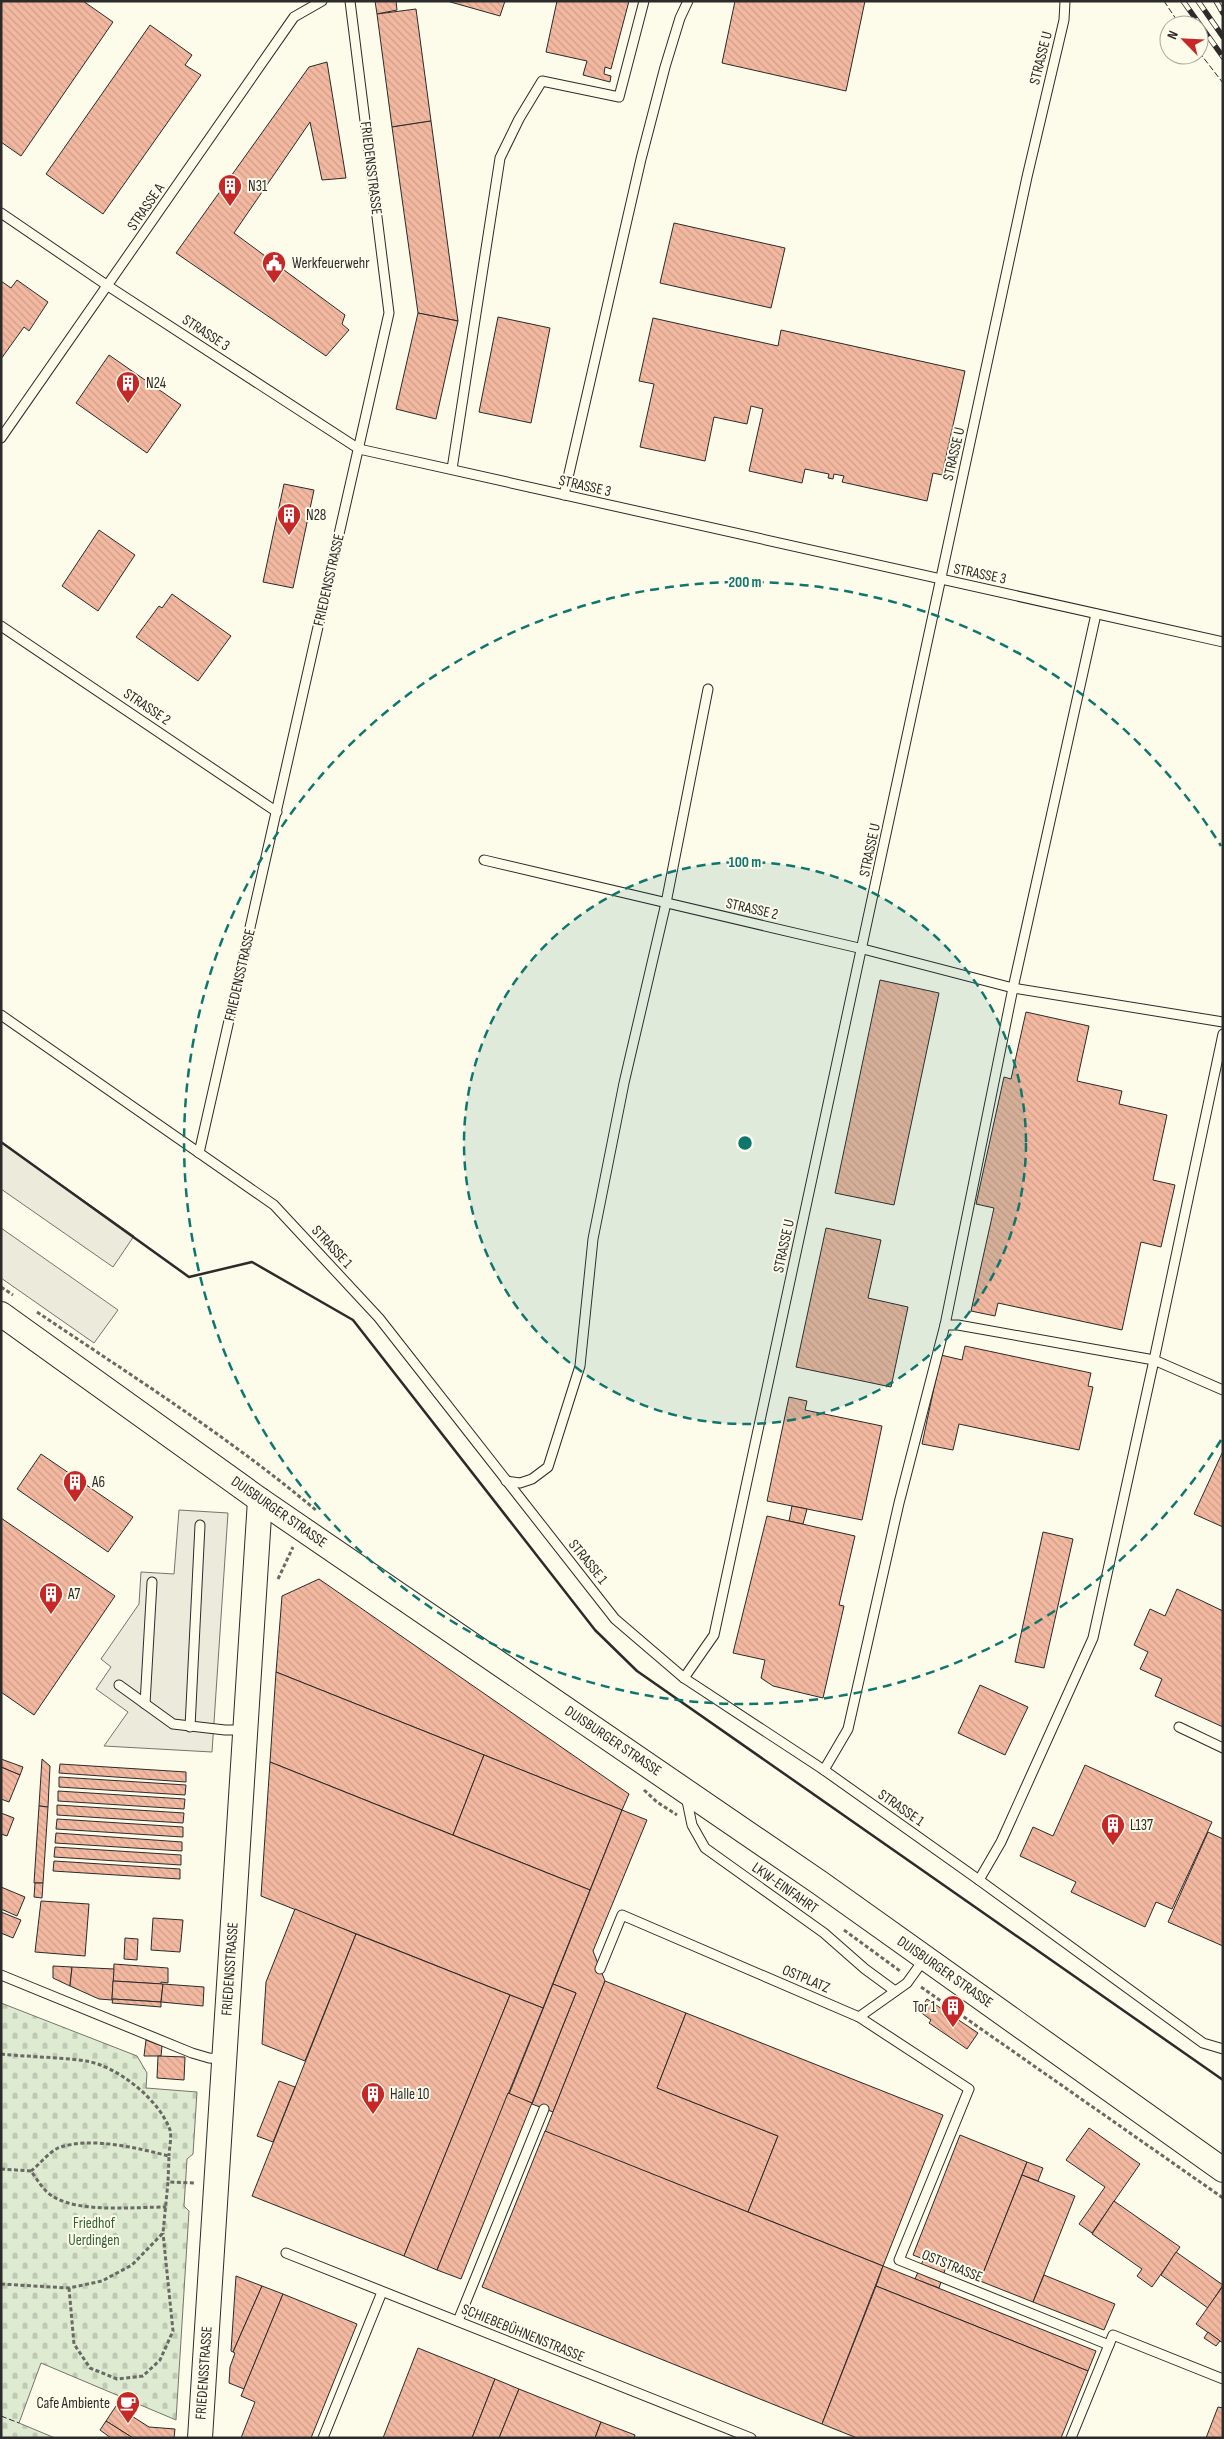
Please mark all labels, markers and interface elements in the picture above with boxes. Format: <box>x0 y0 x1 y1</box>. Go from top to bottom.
north arrow <box>1159 15 1209 65</box>
text: N <box>1163 28 1182 42</box>
street label: STRASSE U <box>1025 29 1057 87</box>
street label: FRIEDENSSTRASSE <box>356 120 386 216</box>
building icon: N31 <box>217 173 243 207</box>
place label: N31 <box>248 177 268 196</box>
street label: STRASSE A <box>123 179 169 234</box>
public building icon: Werkfeuerwehr <box>261 250 287 284</box>
place label: Werkfeuerwehr <box>292 254 370 273</box>
street label: STRASSE 3 <box>179 311 233 355</box>
building icon: N24 <box>115 370 141 404</box>
place label: N24 <box>146 374 166 393</box>
street label: STRASSE U <box>939 425 969 483</box>
street label: STRASSE 3 <box>557 471 613 501</box>
building icon: N28 <box>276 502 302 536</box>
place label: N28 <box>306 506 326 525</box>
street label: FRIEDENSSTRASSE <box>309 532 349 628</box>
street label: STRASSE 3 <box>952 559 1008 589</box>
text: 200 m <box>728 573 762 592</box>
street label: STRASSE 2 <box>120 684 174 730</box>
street label: STRASSE U <box>855 822 885 878</box>
text: 100 m <box>729 853 761 872</box>
street label: STRASSE 2 <box>724 894 780 924</box>
street label: FRIEDENSSTRASSE <box>220 927 260 1023</box>
centre of rings <box>736 1134 754 1152</box>
street label: STRASSE U <box>769 1218 799 1274</box>
street label: STRASSE 1 <box>307 1221 357 1273</box>
building icon: A6 <box>62 1469 88 1503</box>
street label: DUISBURGER STRASSE <box>227 1472 331 1552</box>
place label: A6 <box>91 1473 105 1492</box>
street label: STRASSE 1 <box>564 1536 612 1589</box>
building icon: A7 <box>38 1581 64 1615</box>
place label: A7 <box>67 1585 80 1604</box>
street label: DUISBURGER STRASSE <box>561 1702 665 1780</box>
street label: STRASSE 1 <box>874 1785 928 1831</box>
building icon: L137 <box>1100 1812 1126 1846</box>
place label: L137 <box>1130 1816 1153 1835</box>
street label: LKW-EINFAHRT <box>748 1858 822 1918</box>
street label: FRIEDENSSTRASSE <box>217 1922 243 2016</box>
street label: DUISBURGER STRASSE <box>893 1932 997 2012</box>
street label: OSTPLATZ <box>779 1961 833 1997</box>
building icon: Tor 1 <box>940 1994 966 2028</box>
place label: Tor 1 <box>913 1998 937 2017</box>
building icon: Halle 10 <box>360 2081 386 2115</box>
place label: Halle 10 <box>390 2085 429 2104</box>
park label: Friedhof Uerdingen <box>68 2214 120 2250</box>
street label: OSTSTRASSE <box>919 2245 985 2287</box>
street label: SCHIEBEBÜHNENSTRASSE <box>459 2300 587 2366</box>
street label: FRIEDENSSTRASSE <box>191 2326 217 2420</box>
cafe icon: Cafe Ambiente <box>115 2390 141 2424</box>
place label: Cafe Ambiente <box>36 2394 110 2413</box>

